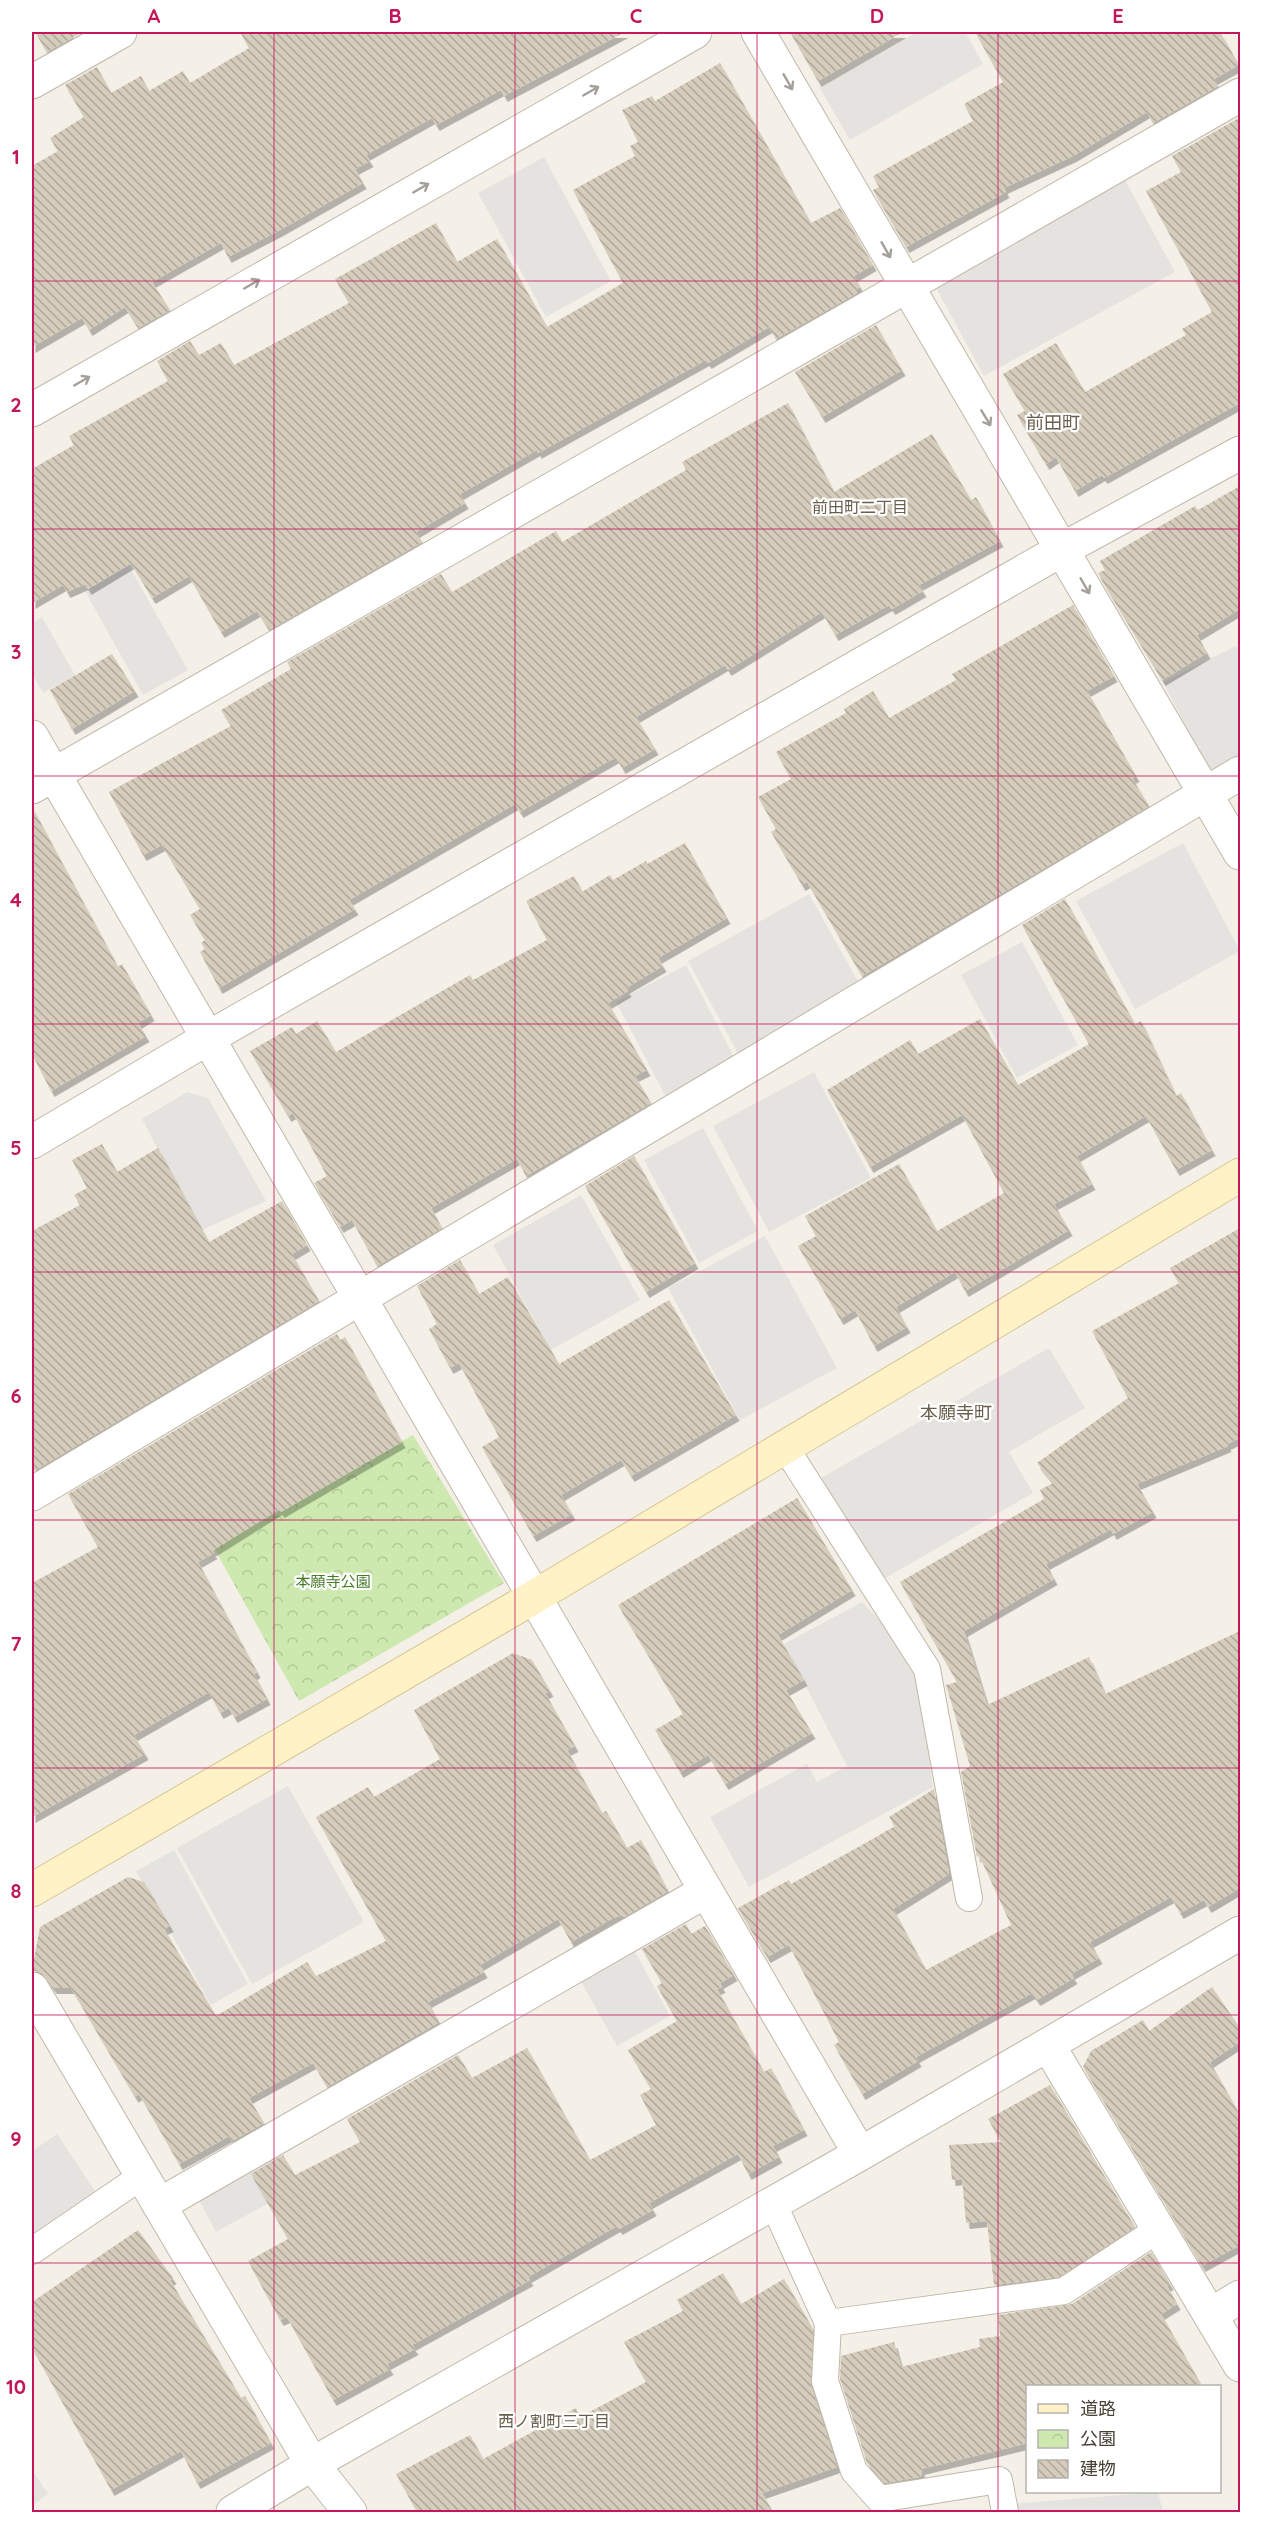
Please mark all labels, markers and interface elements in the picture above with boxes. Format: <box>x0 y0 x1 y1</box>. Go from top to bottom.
text: A <box>148 3 161 28</box>
text: B <box>388 3 402 28</box>
text: C <box>630 3 643 28</box>
text: D <box>870 3 884 28</box>
text: E <box>1112 3 1124 28</box>
one-way arrow <box>782 73 794 90</box>
one-way arrow <box>582 85 599 97</box>
text: 1 <box>12 144 20 169</box>
one-way arrow <box>412 181 429 193</box>
one-way arrow <box>881 241 893 258</box>
one-way arrow <box>243 278 260 290</box>
one-way arrow <box>73 374 90 386</box>
text: 2 <box>10 392 22 417</box>
one-way arrow <box>980 409 992 426</box>
district label: 前田町 <box>1026 411 1080 434</box>
district label: 前田町二丁目 <box>812 497 908 517</box>
one-way arrow <box>1079 577 1091 594</box>
text: 3 <box>11 639 21 664</box>
text: 4 <box>10 887 22 912</box>
text: 5 <box>10 1135 22 1160</box>
text: 6 <box>10 1383 22 1408</box>
district label: 本願寺町 <box>920 1401 992 1424</box>
park label: 本願寺公園 <box>295 1572 371 1591</box>
text: 7 <box>11 1631 22 1656</box>
text: 8 <box>11 1878 22 1903</box>
text: 9 <box>10 2126 22 2151</box>
text: 10 <box>6 2374 26 2399</box>
legend <box>1026 2385 1221 2493</box>
text: 道路 <box>1080 2397 1116 2420</box>
district label: 西ノ割町三丁目 <box>498 2411 610 2431</box>
text: 公園 <box>1080 2427 1116 2450</box>
text: 建物 <box>1080 2457 1116 2480</box>

